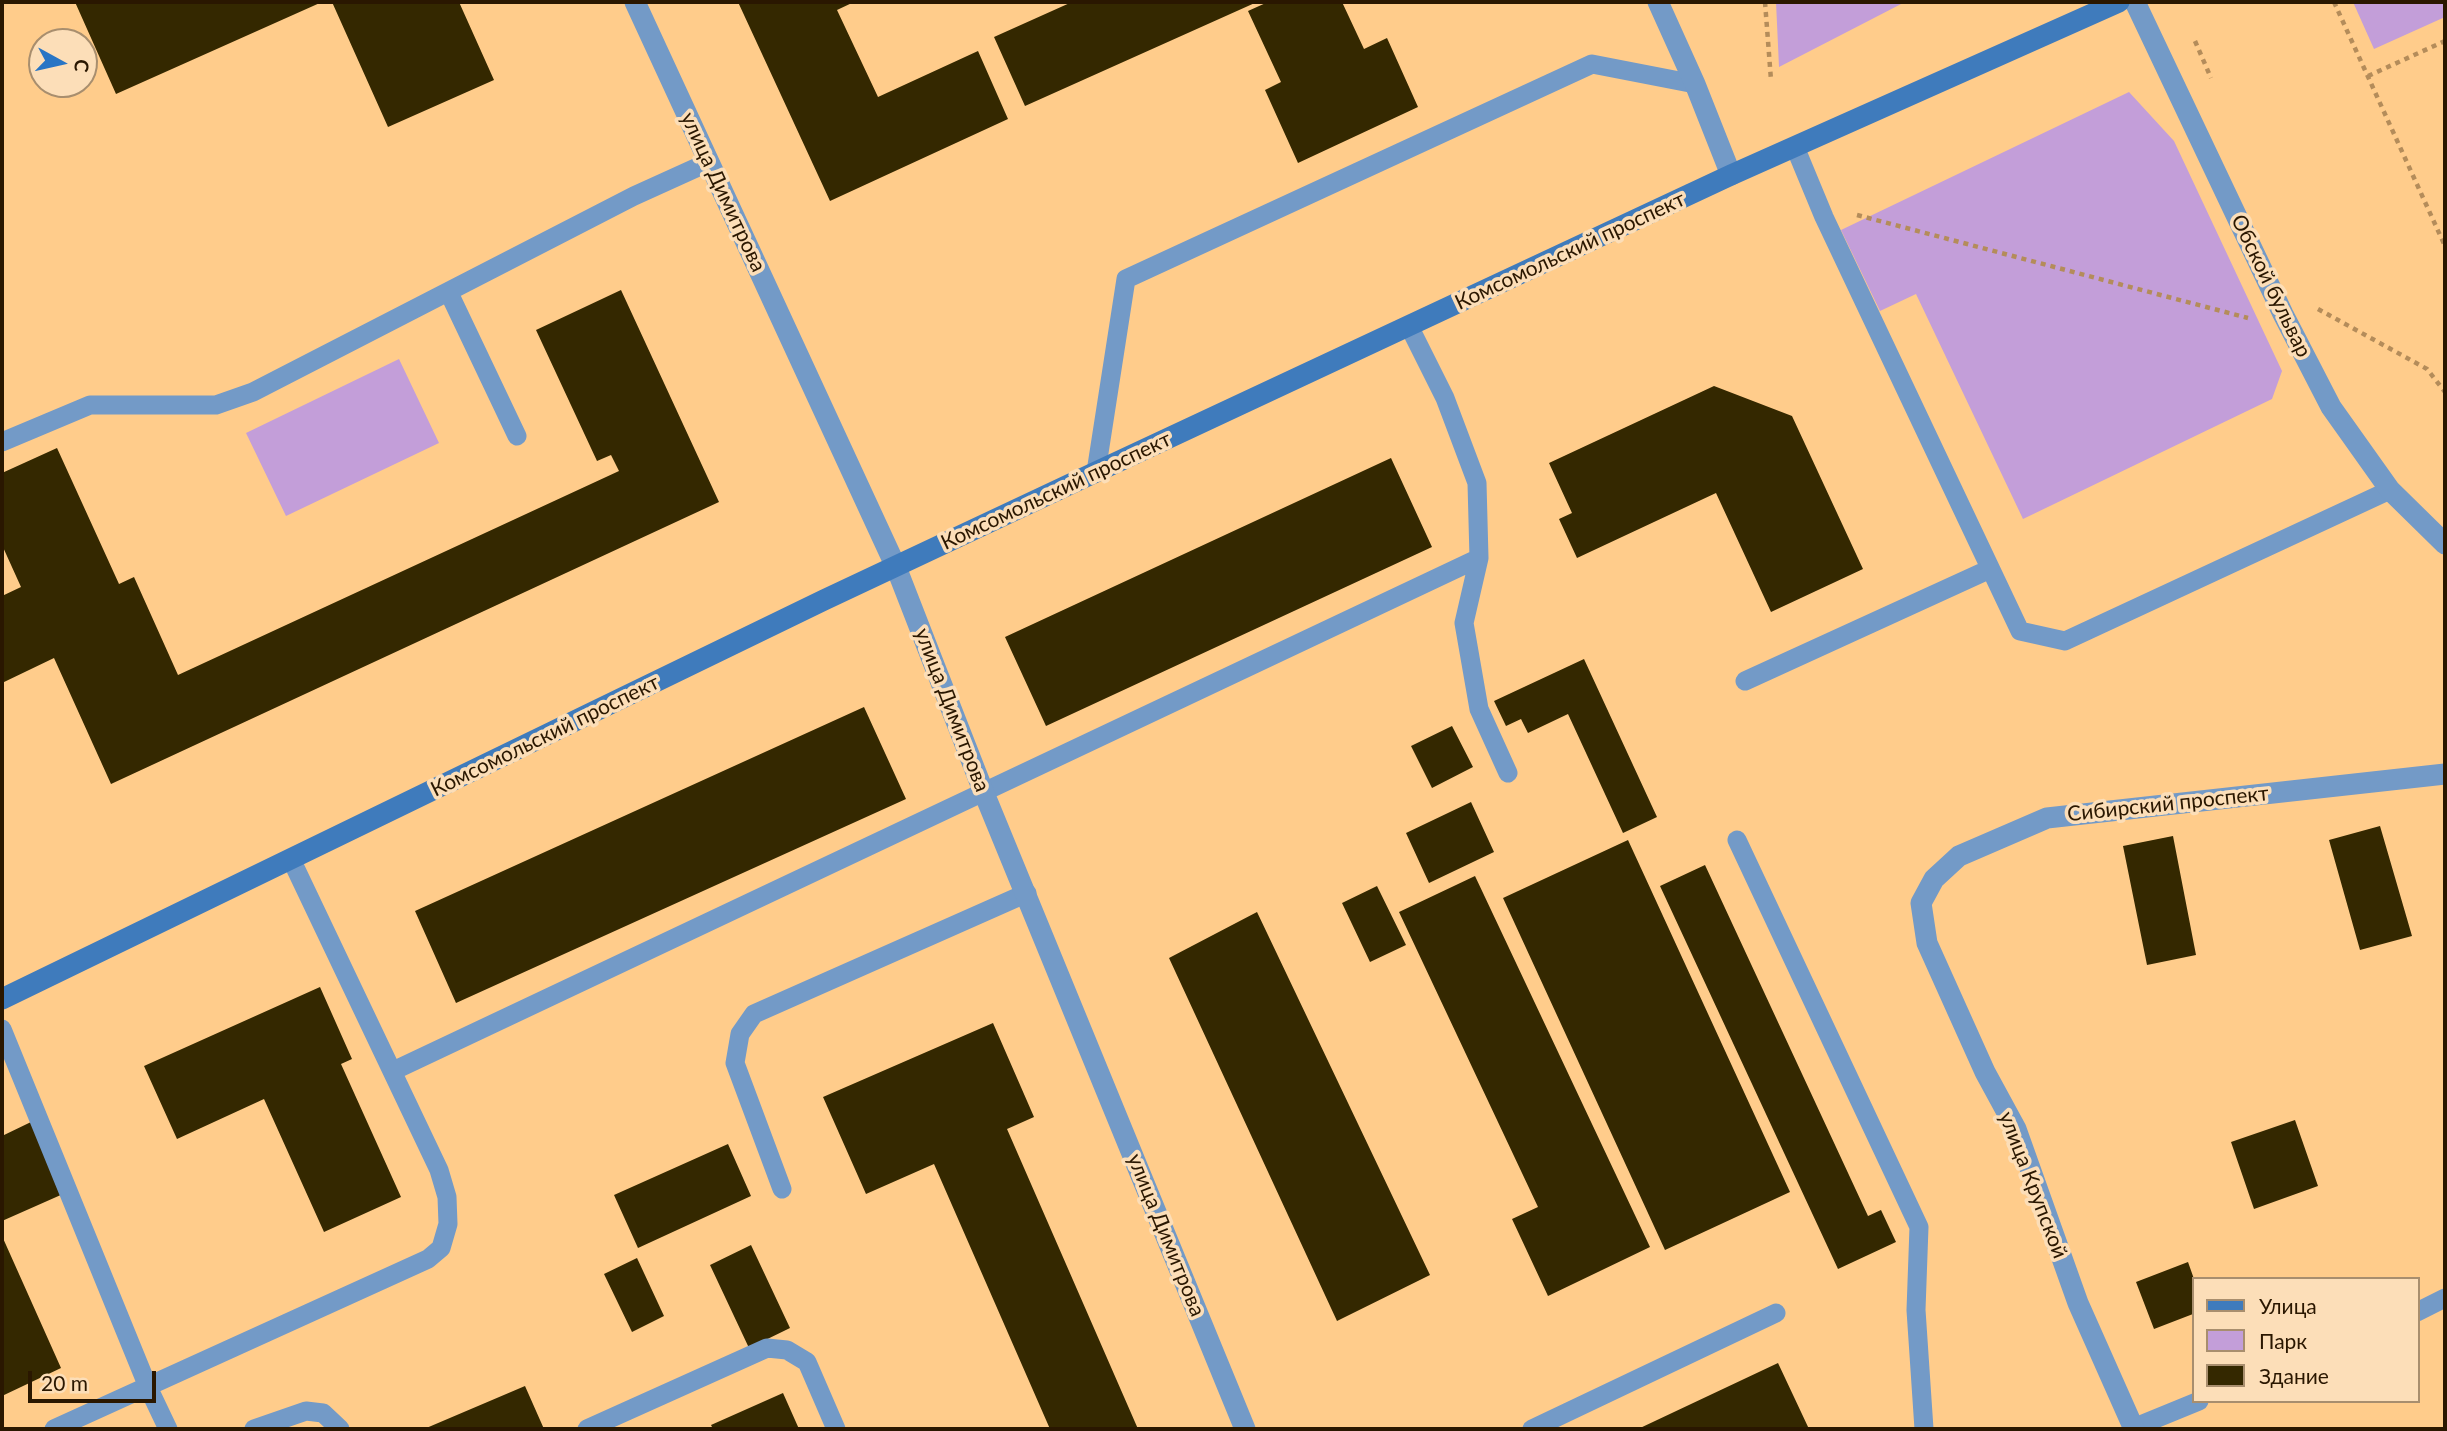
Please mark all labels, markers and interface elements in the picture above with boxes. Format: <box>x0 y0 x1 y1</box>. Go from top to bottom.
north arrow <box>28 28 98 98</box>
text: С <box>70 58 95 74</box>
street label: улица Димитрова <box>675 108 771 276</box>
street label: Комсомольский проспект <box>1451 187 1689 315</box>
street label: Обской бульвар <box>2226 211 2316 361</box>
street label: Комсомольский проспект <box>937 427 1175 555</box>
street label: улица Димитрова <box>909 625 995 795</box>
street label: Комсомольский проспект <box>427 670 663 802</box>
street label: Сибирский проспект <box>2066 781 2270 827</box>
street label: улица Крупской <box>1993 1108 2073 1262</box>
street label: улица Димитрова <box>1122 1150 1210 1320</box>
legend <box>2192 1277 2419 1403</box>
text: Улица <box>2259 1293 2317 1318</box>
text: Парк <box>2259 1328 2307 1353</box>
scale bar <box>32 1358 159 1402</box>
text: Здание <box>2259 1363 2329 1388</box>
text: 20 m <box>41 1370 88 1395</box>

